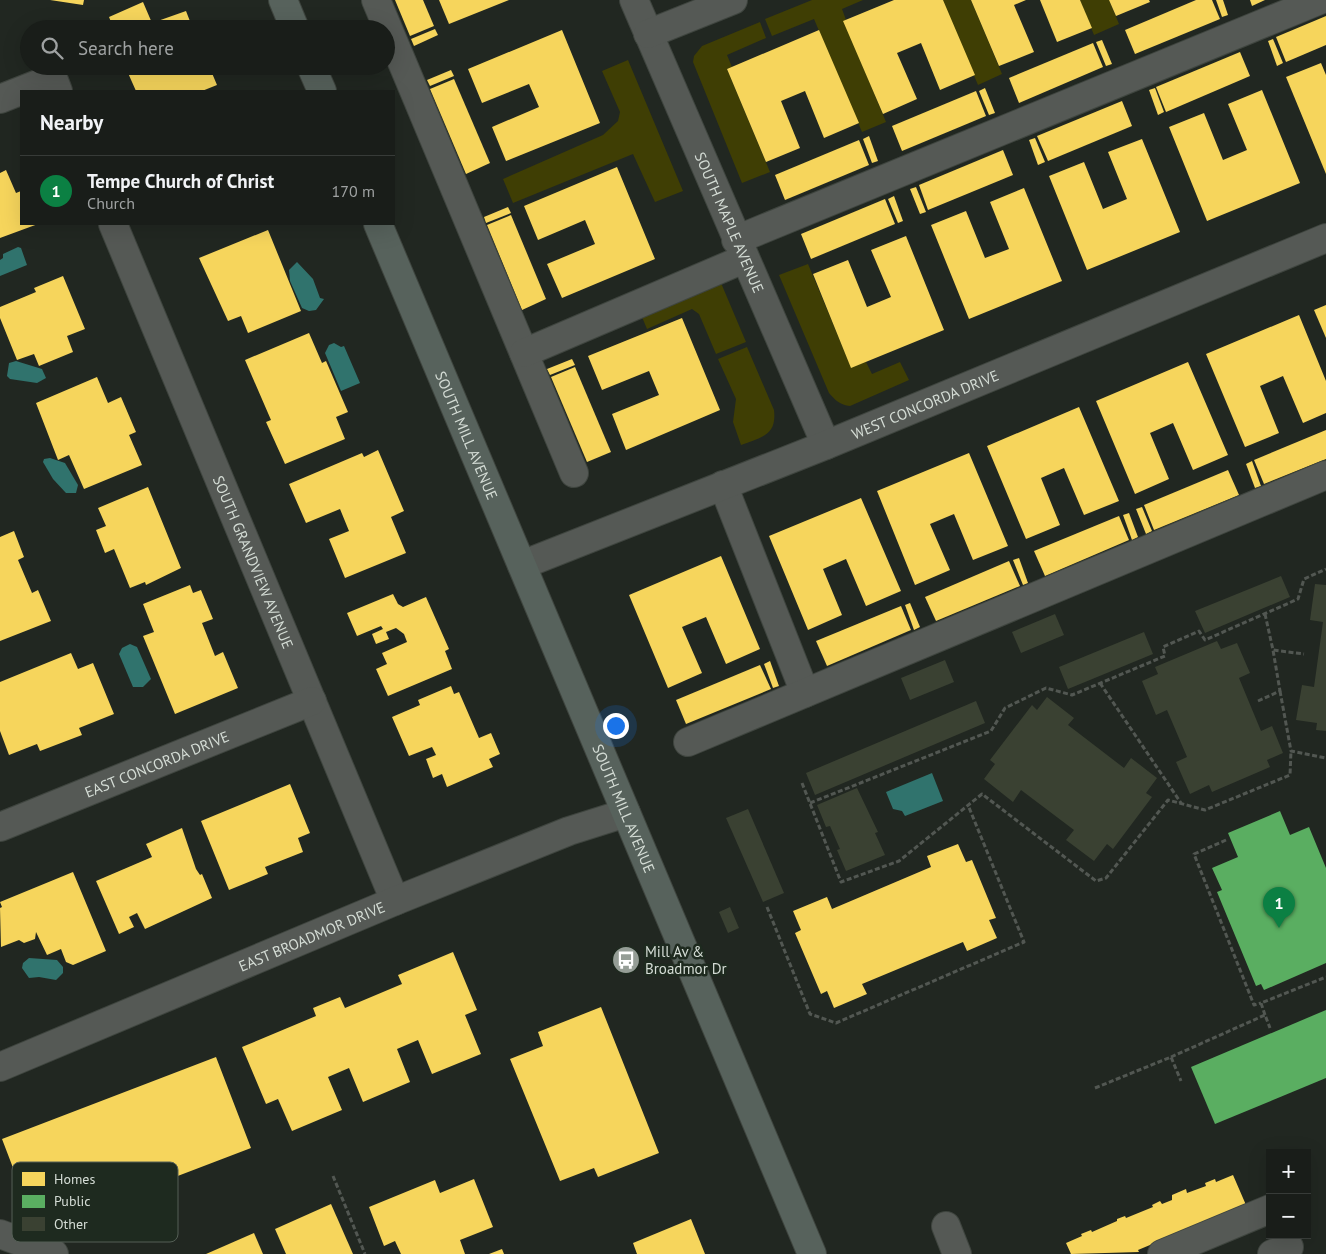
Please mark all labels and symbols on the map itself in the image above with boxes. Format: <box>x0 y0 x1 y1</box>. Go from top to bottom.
street label: SOUTH MAPLE AVENUE <box>691 149 769 296</box>
street label: WEST CONCORDA DRIVE <box>849 365 1001 443</box>
street label: SOUTH MILL AVENUE <box>431 368 502 502</box>
street label: SOUTH GRANDVIEW AVENUE <box>209 473 298 651</box>
your location <box>603 713 629 739</box>
street label: EAST CONCORDA DRIVE <box>82 726 232 801</box>
street label: SOUTH MILL AVENUE <box>589 741 660 875</box>
pin: 1 <box>1263 887 1295 928</box>
street label: EAST BROADMOR DRIVE <box>236 897 388 975</box>
place label: Mill Av & Broadmor Dr <box>645 942 727 978</box>
bus stop icon: Mill Av & Broadmor Dr <box>611 945 641 975</box>
legend <box>12 1162 178 1242</box>
text: Homes <box>54 1170 95 1188</box>
text: Public <box>54 1192 91 1210</box>
text: Other <box>54 1215 88 1233</box>

